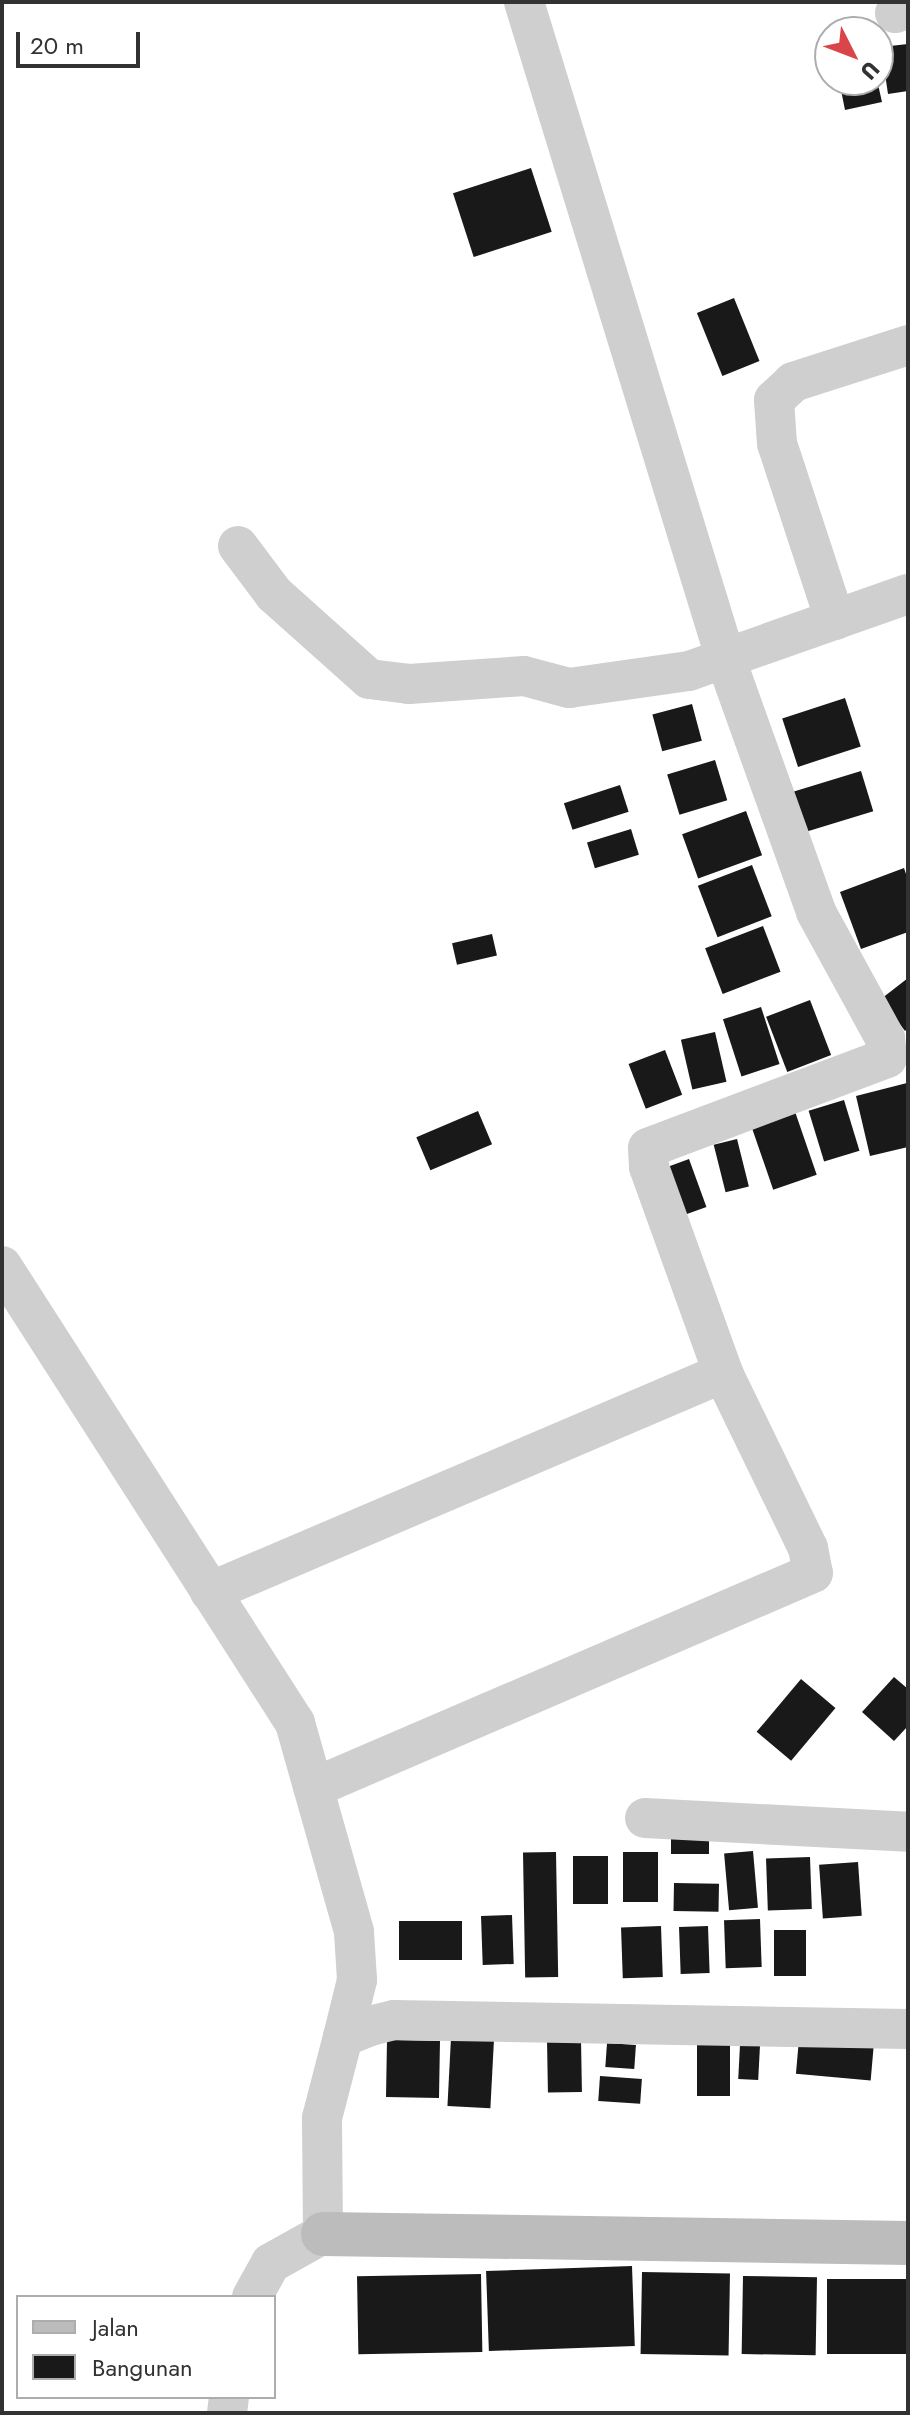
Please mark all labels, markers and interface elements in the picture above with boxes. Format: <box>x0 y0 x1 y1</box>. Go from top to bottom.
scale bar <box>20 16 144 66</box>
north arrow <box>814 16 894 96</box>
text: 20 m <box>30 28 84 63</box>
text: U <box>853 54 887 87</box>
legend <box>16 2295 276 2399</box>
text: Jalan <box>92 2310 139 2345</box>
text: Bangunan <box>92 2350 193 2385</box>

